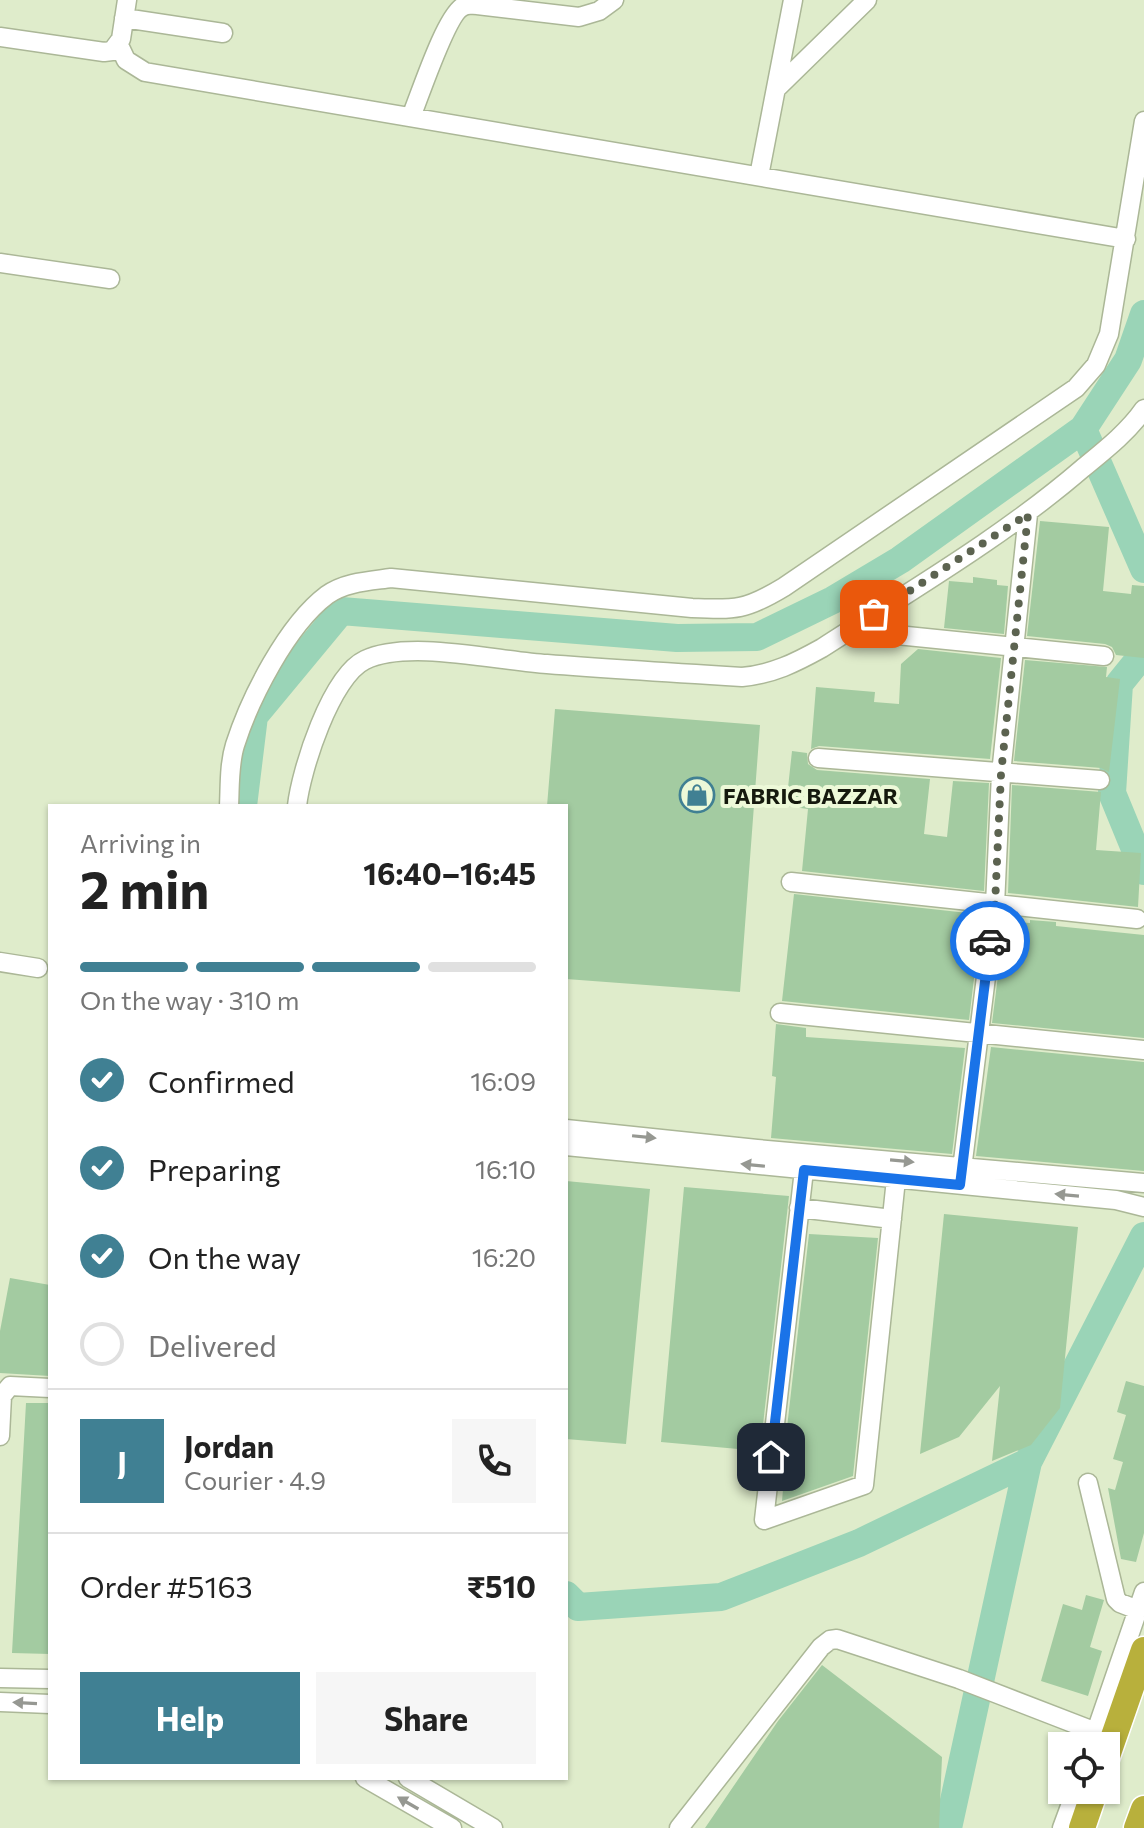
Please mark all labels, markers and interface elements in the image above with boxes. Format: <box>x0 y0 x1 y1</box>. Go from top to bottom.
pin <box>840 580 908 648</box>
icon: bag <box>852 592 896 636</box>
shop icon: FABRIC BAZZAR <box>678 776 716 814</box>
place label: FABRIC BAZZAR <box>723 782 898 809</box>
text: Arriving in <box>80 827 201 858</box>
text: 16:40–16:45 <box>363 854 536 891</box>
text: 2 min <box>80 856 209 920</box>
courier <box>950 901 1030 981</box>
icon: car <box>968 919 1012 963</box>
text: On the way · 310 m <box>80 984 299 1015</box>
icon: check <box>80 1058 124 1102</box>
text: Confirmed <box>148 1062 295 1099</box>
text: 16:09 <box>470 1065 536 1096</box>
one-way arrow <box>631 1131 656 1144</box>
icon: check <box>80 1146 124 1190</box>
text: Preparing <box>148 1150 281 1187</box>
text: 16:10 <box>475 1153 536 1184</box>
one-way arrow <box>890 1155 915 1168</box>
one-way arrow <box>740 1158 765 1171</box>
one-way arrow <box>1054 1189 1079 1202</box>
icon: check <box>80 1234 124 1278</box>
text: On the way <box>148 1238 301 1275</box>
text: 16:20 <box>472 1241 536 1272</box>
text: Delivered <box>148 1326 277 1363</box>
button: phone <box>452 1419 536 1503</box>
pin <box>737 1423 805 1491</box>
text: Jordan <box>184 1427 274 1464</box>
icon: home <box>749 1435 793 1479</box>
text: J <box>117 1443 127 1480</box>
text: Courier · 4.9 <box>184 1464 326 1495</box>
text: Order #5163 <box>80 1567 253 1604</box>
text: ₹510 <box>467 1567 536 1604</box>
button: Help <box>80 1672 300 1764</box>
button: Share <box>316 1672 536 1764</box>
one-way arrow <box>12 1696 37 1709</box>
map controls <box>1048 1732 1120 1804</box>
button: locate <box>1048 1732 1120 1804</box>
one-way arrow <box>397 1796 419 1810</box>

